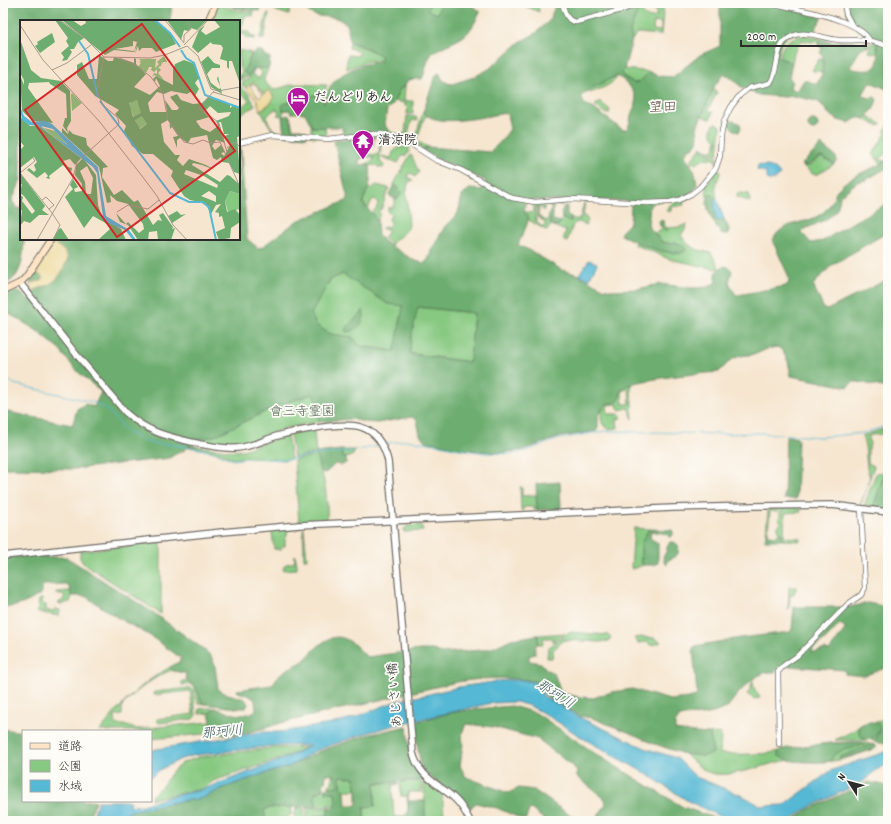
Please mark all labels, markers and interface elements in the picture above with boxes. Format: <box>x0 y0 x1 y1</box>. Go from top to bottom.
inset map <box>20 20 240 240</box>
scale bar <box>741 22 866 48</box>
text: 200 m <box>747 29 776 46</box>
hotel icon: だんどりあん <box>285 85 311 118</box>
place label: だんどりあん <box>314 89 392 108</box>
district label: 望田 <box>649 98 677 118</box>
temple icon: 清涼院 <box>350 128 376 161</box>
place label: 清涼院 <box>378 132 417 151</box>
park label: 會三寺霊園 <box>269 403 335 422</box>
street label: あじさい橋 <box>384 662 408 728</box>
water label: 那珂川 <box>532 675 578 715</box>
water label: 那珂川 <box>200 721 244 745</box>
legend <box>22 730 152 802</box>
text: 道路 <box>58 739 82 756</box>
text: 公園 <box>58 759 82 776</box>
north arrow <box>829 762 869 802</box>
text: N <box>834 770 851 784</box>
text: 水域 <box>58 779 82 796</box>

